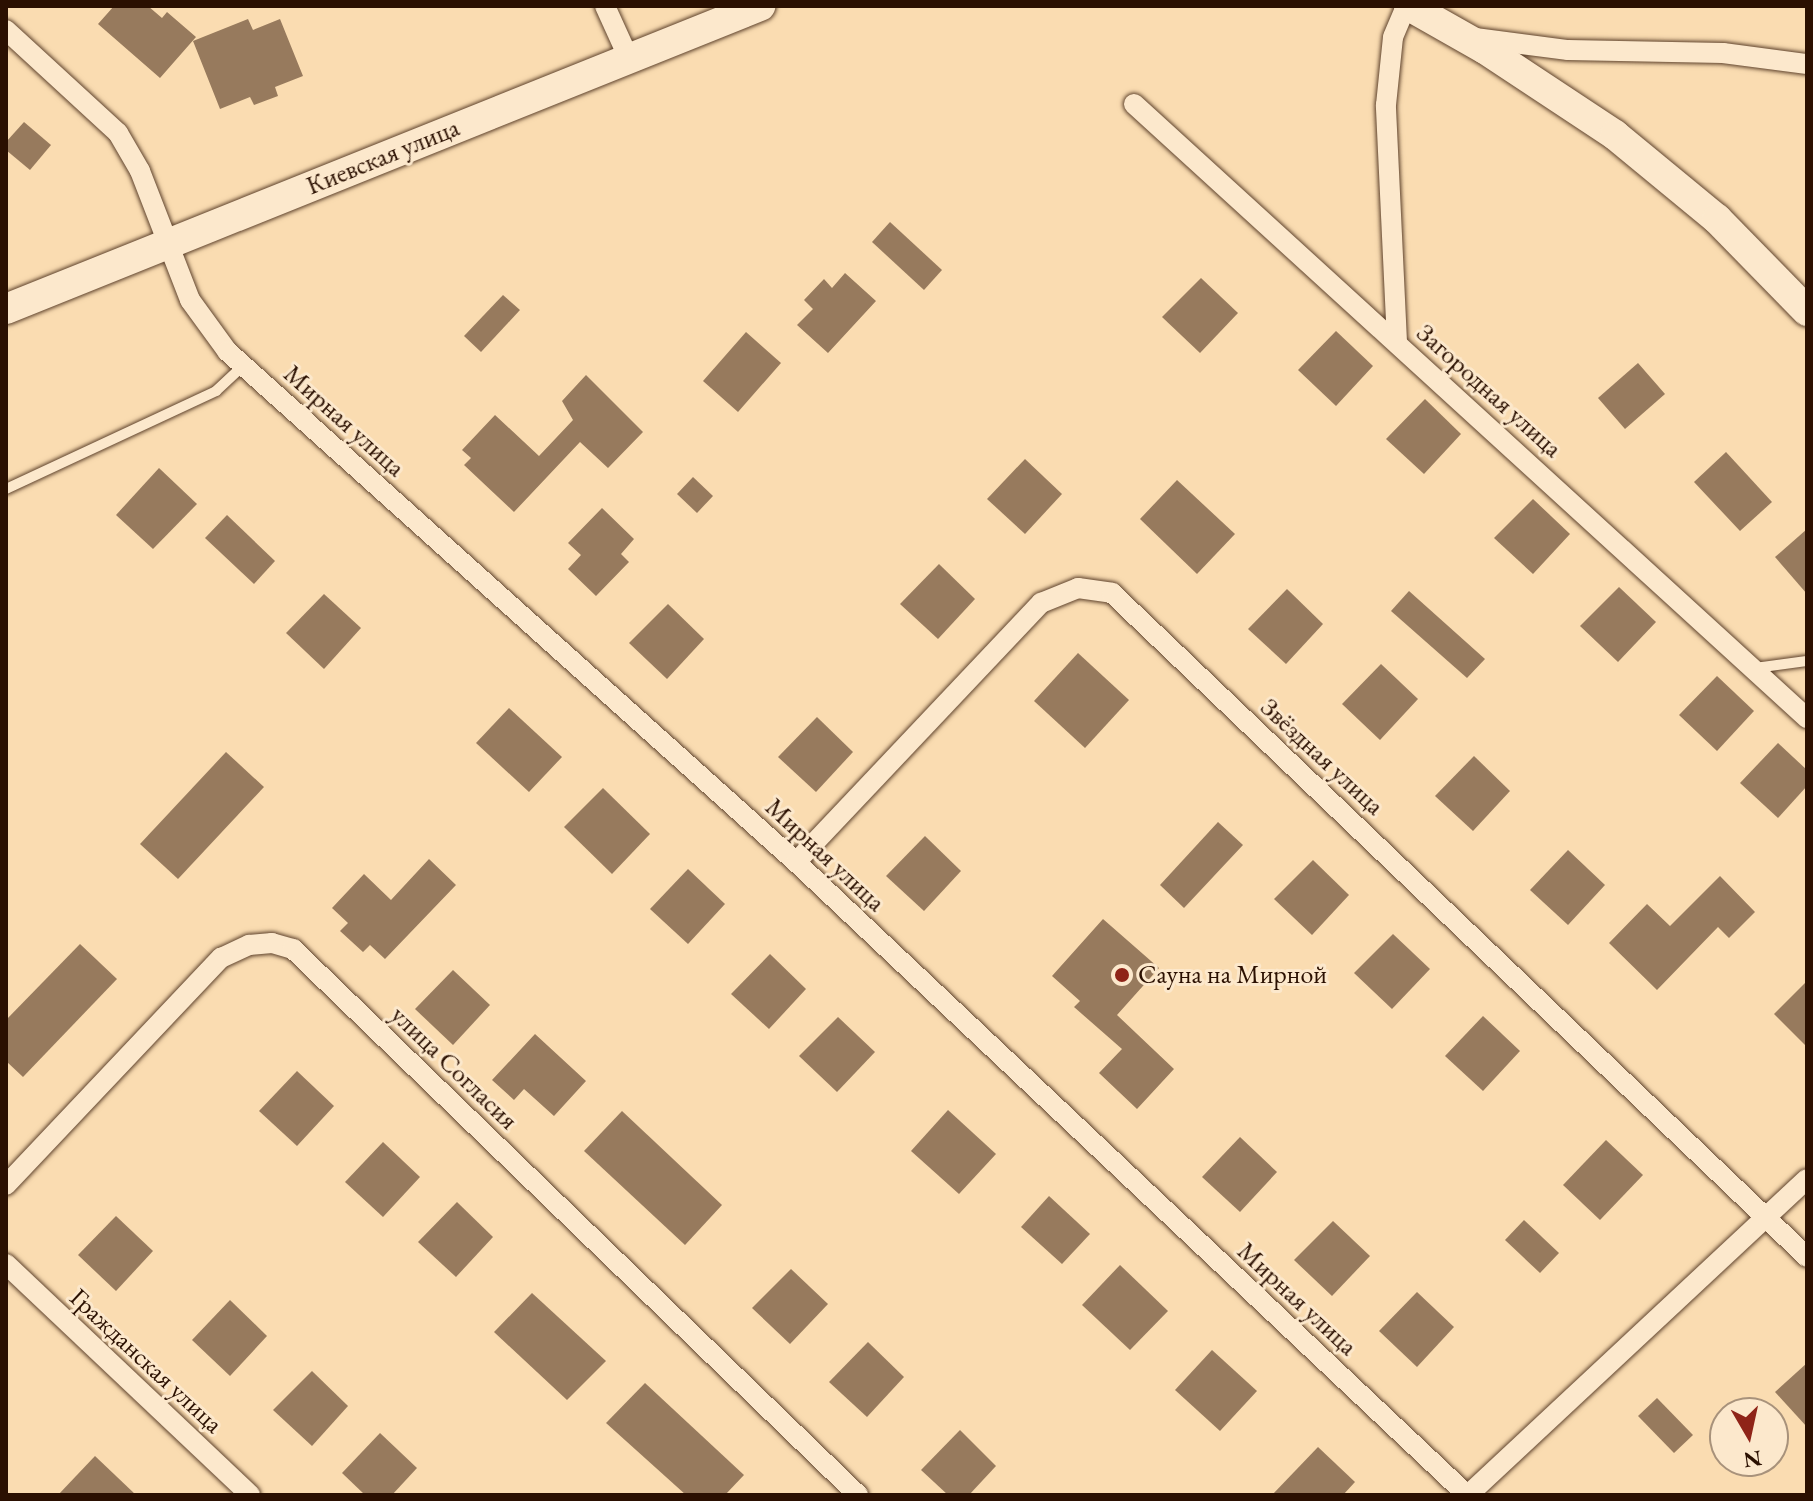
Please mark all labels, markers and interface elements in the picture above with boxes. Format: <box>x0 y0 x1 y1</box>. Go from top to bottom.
street label: Киевская улица <box>302 112 464 202</box>
street label: Загородная улица <box>1410 318 1568 464</box>
street label: Мирная улица <box>277 359 411 483</box>
street label: Звёздная улица <box>1254 692 1390 822</box>
street label: Мирная улица <box>759 792 891 918</box>
place label: Сауна на Мирной <box>1138 959 1327 991</box>
marker: Сауна на Мирной <box>1113 966 1131 984</box>
street label: улица Согласия <box>384 1000 524 1136</box>
street label: Мирная улица <box>1231 1236 1363 1362</box>
street label: Гражданская улица <box>63 1282 229 1440</box>
north arrow <box>1709 1397 1789 1477</box>
text: N <box>1741 1444 1764 1475</box>

